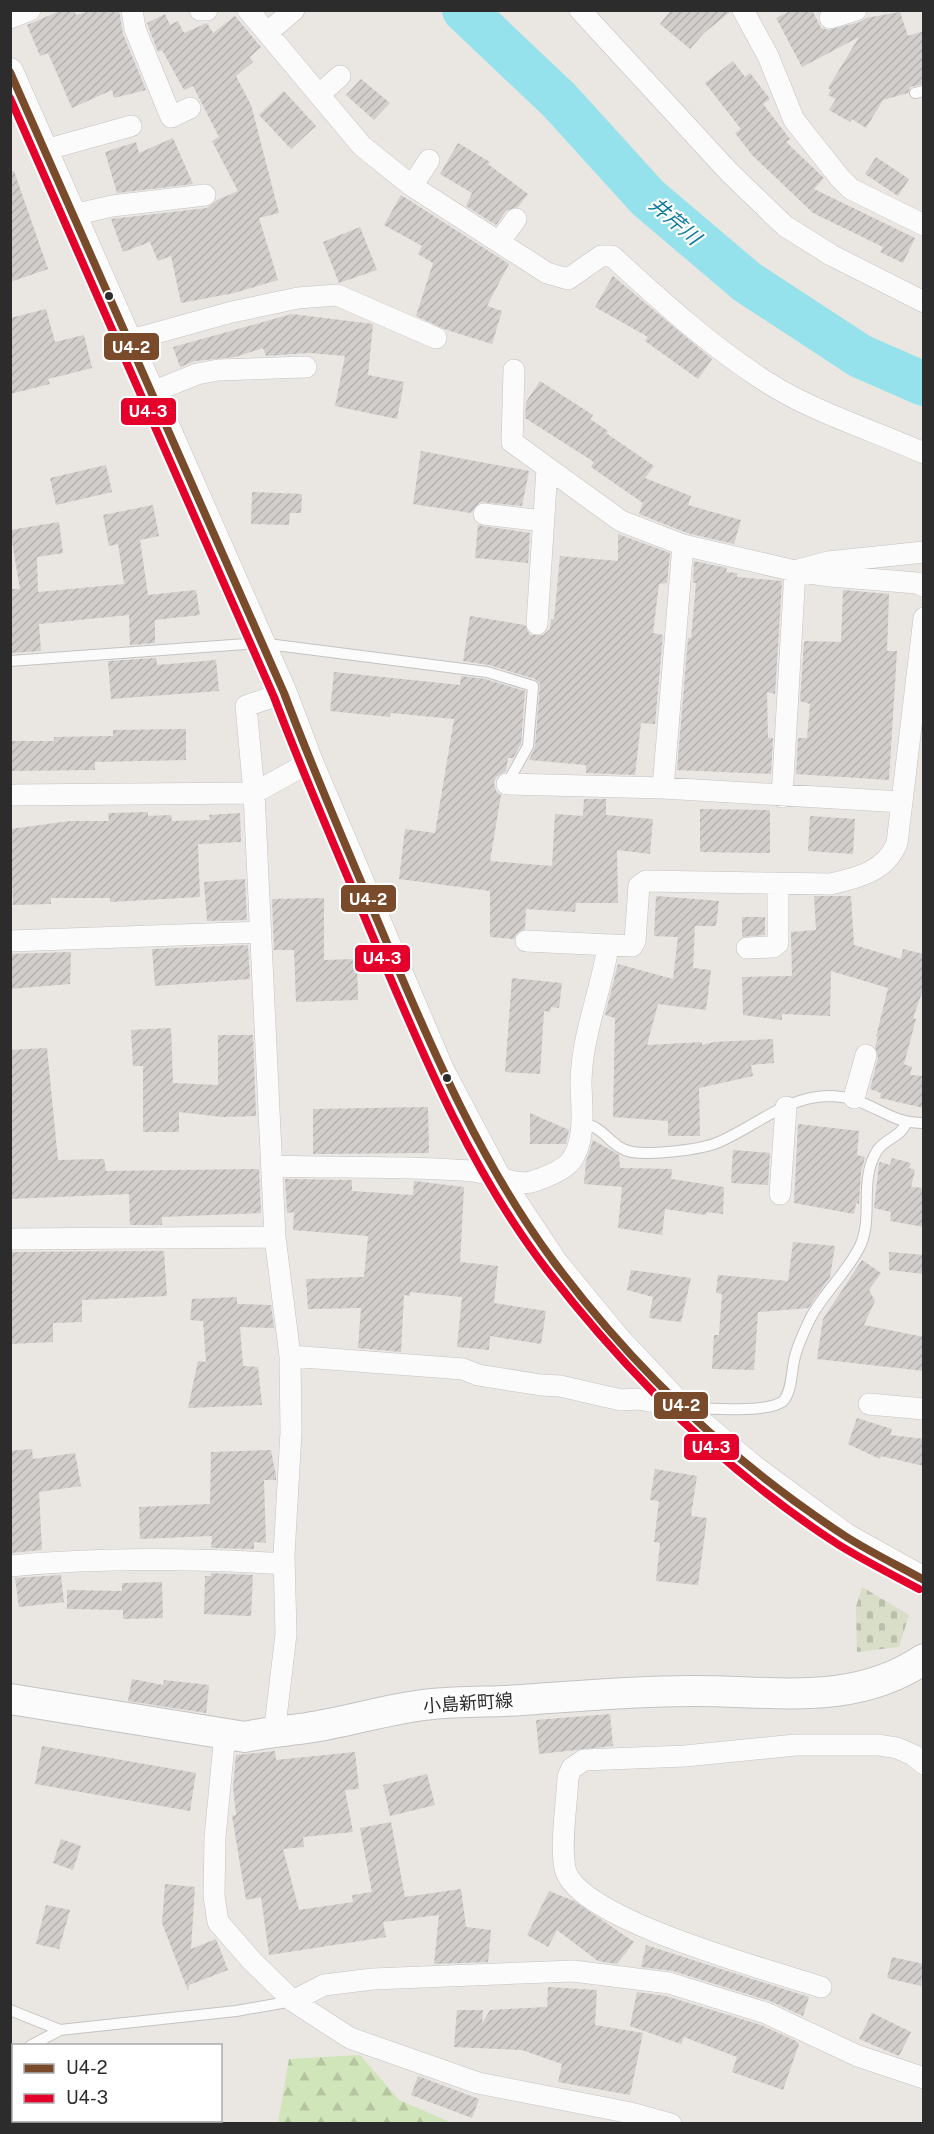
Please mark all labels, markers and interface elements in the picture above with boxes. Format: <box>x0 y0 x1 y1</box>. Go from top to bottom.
water label: 井芹川 <box>644 192 707 251</box>
unlabelled marker <box>103 290 115 302</box>
line badge: U4-2 <box>103 332 160 361</box>
text: U4-2 <box>112 338 150 357</box>
line badge: U4-3 <box>120 397 177 426</box>
text: U4-3 <box>128 402 168 421</box>
line badge: U4-2 <box>340 884 397 913</box>
text: U4-2 <box>349 890 387 909</box>
line badge: U4-3 <box>354 944 411 973</box>
text: U4-3 <box>362 949 402 968</box>
unlabelled marker <box>441 1072 453 1084</box>
line badge: U4-2 <box>653 1391 709 1420</box>
text: U4-2 <box>662 1396 700 1415</box>
line badge: U4-3 <box>683 1433 740 1461</box>
text: U4-3 <box>691 1438 731 1457</box>
street label: 小島新町線 <box>422 1689 514 1717</box>
legend <box>12 2044 222 2122</box>
text: U4-2 <box>66 2057 107 2078</box>
text: U4-3 <box>66 2087 108 2108</box>

